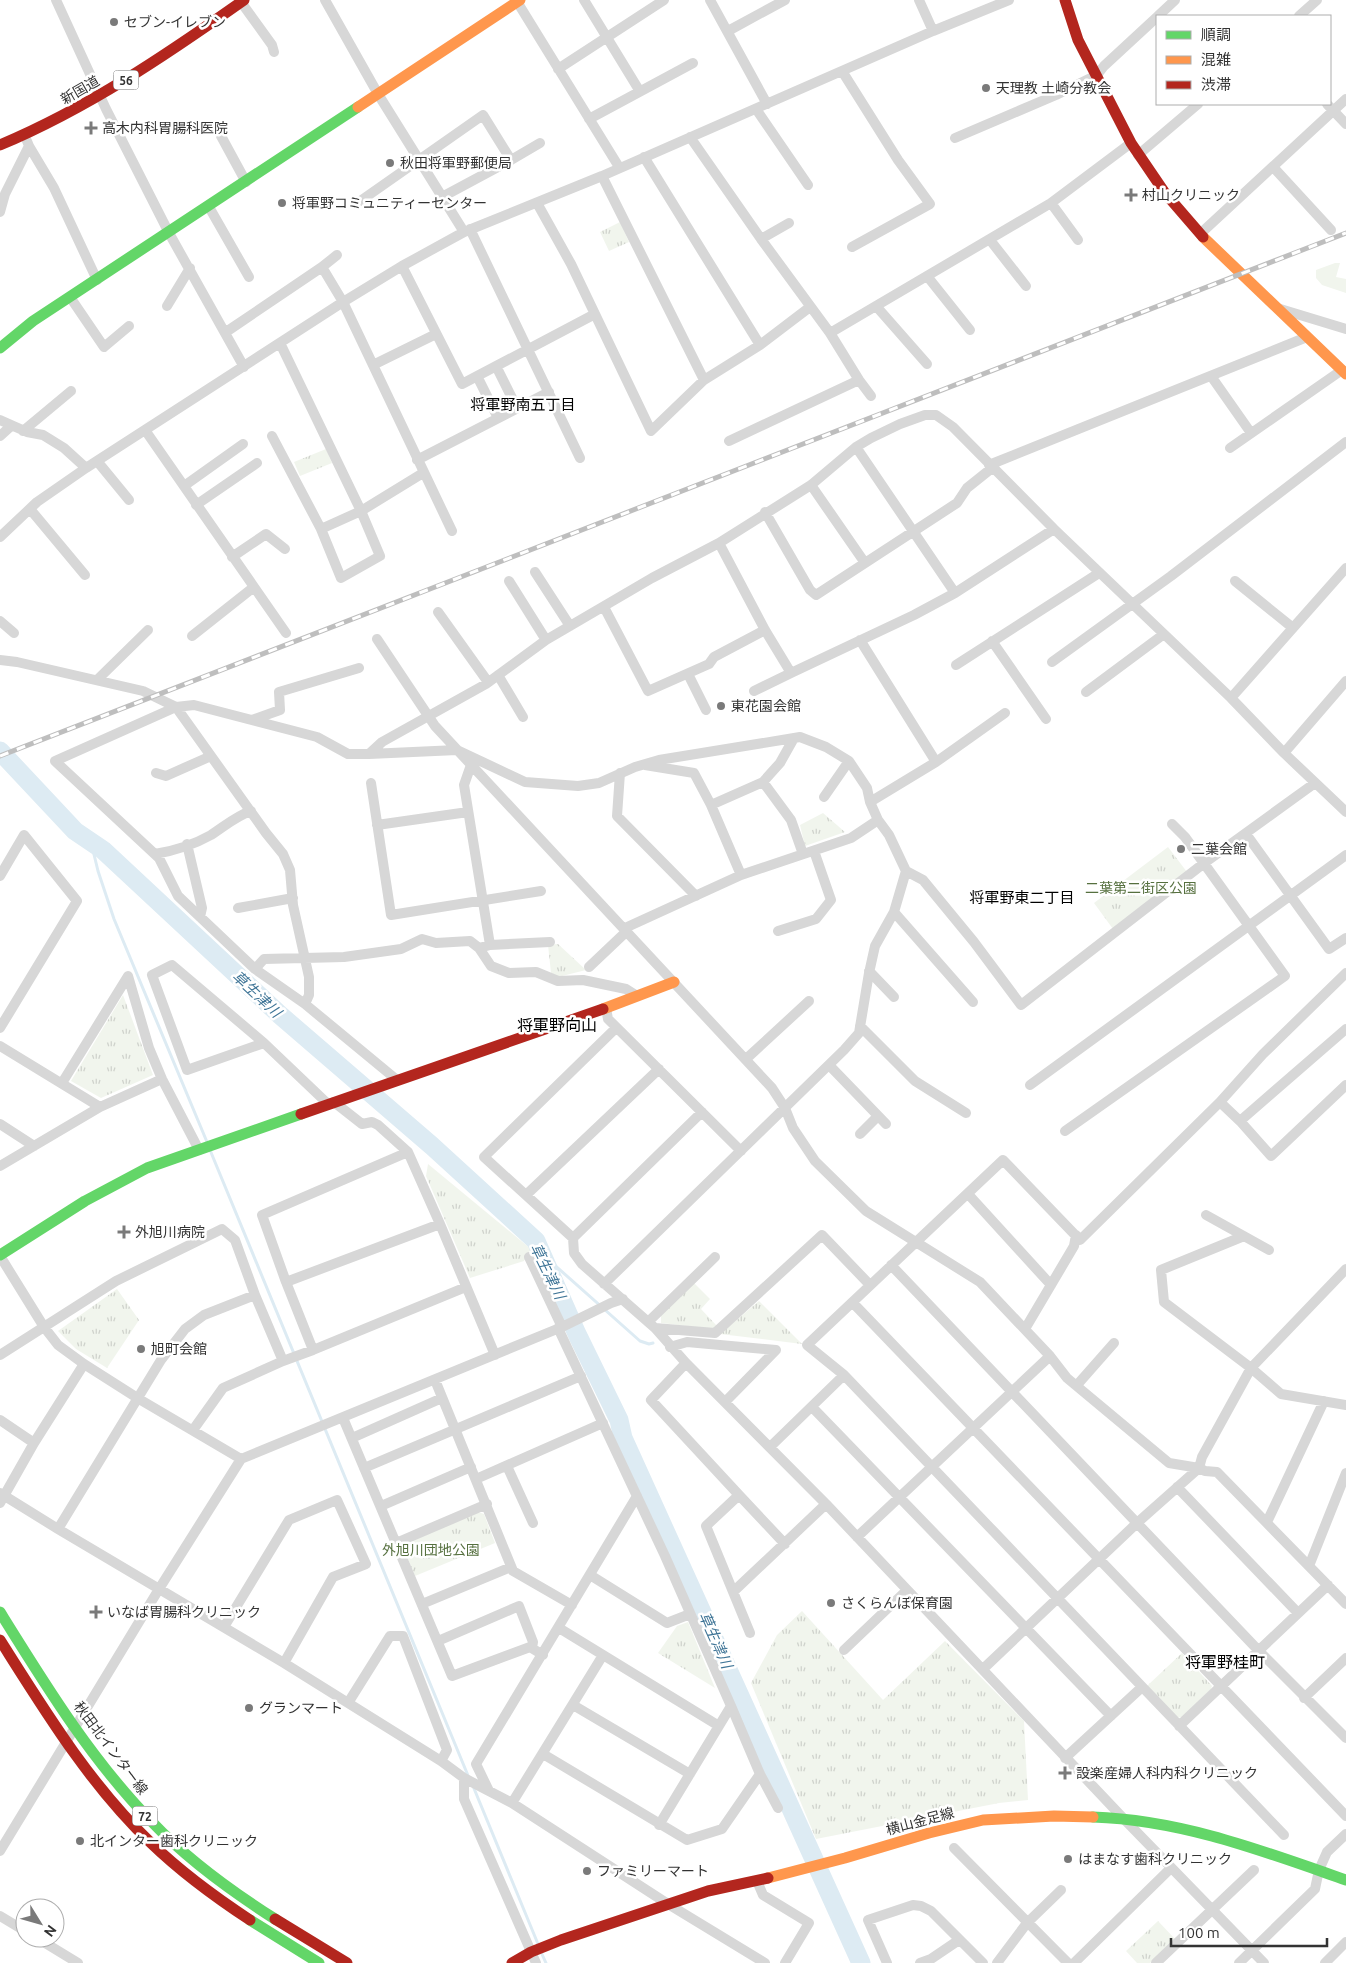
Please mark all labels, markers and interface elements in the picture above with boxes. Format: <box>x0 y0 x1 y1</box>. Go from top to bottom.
place label: セブン-イレブン <box>124 14 226 30</box>
legend <box>1156 15 1331 105</box>
marker: セブン-イレブン <box>108 16 120 28</box>
text: 順調 <box>1201 26 1231 43</box>
text: 混雑 <box>1201 51 1231 68</box>
road number: 56 <box>114 70 138 90</box>
street label: 新国道 <box>58 73 102 107</box>
text: 渋滞 <box>1201 76 1231 93</box>
place label: 天理教 土崎分教会 <box>996 80 1111 96</box>
marker: 天理教 土崎分教会 <box>980 82 992 94</box>
place label: 高木内科胃腸科医院 <box>102 120 228 136</box>
marker: 高木内科胃腸科医院 <box>84 121 98 135</box>
place label: 秋田将軍野郵便局 <box>400 155 512 171</box>
marker: 秋田将軍野郵便局 <box>384 157 396 169</box>
place label: 村山クリニック <box>1142 187 1240 203</box>
marker: 村山クリニック <box>1124 188 1138 202</box>
place label: 将軍野コミュニティーセンター <box>292 195 487 211</box>
marker: 将軍野コミュニティーセンター <box>276 197 288 209</box>
district label: 将軍野南五丁目 <box>470 396 576 413</box>
place label: 東花園会館 <box>731 698 801 714</box>
marker: 東花園会館 <box>715 700 727 712</box>
place label: 二葉会館 <box>1191 841 1247 857</box>
marker: 二葉会館 <box>1175 843 1187 855</box>
park label: 二葉第二街区公園 <box>1085 880 1197 896</box>
district label: 将軍野東二丁目 <box>969 889 1075 906</box>
water label: 草生津川 <box>229 967 286 1022</box>
district label: 将軍野向山 <box>517 1016 597 1034</box>
place label: 外旭川病院 <box>135 1224 205 1240</box>
marker: 外旭川病院 <box>117 1225 131 1239</box>
water label: 草生津川 <box>527 1240 570 1303</box>
place label: 旭町会館 <box>151 1341 207 1357</box>
marker: 旭町会館 <box>135 1343 147 1355</box>
park label: 外旭川団地公園 <box>382 1542 480 1558</box>
place label: さくらんぼ保育園 <box>841 1595 953 1611</box>
marker: さくらんぼ保育園 <box>825 1597 837 1609</box>
place label: いなば胃腸科クリニック <box>107 1604 261 1620</box>
marker: いなば胃腸科クリニック <box>89 1605 103 1619</box>
water label: 草生津川 <box>696 1609 737 1673</box>
district label: 将軍野桂町 <box>1185 1653 1265 1671</box>
street label: 秋田北インター線 <box>71 1698 151 1798</box>
place label: グランマート <box>259 1700 343 1716</box>
marker: グランマート <box>243 1702 255 1714</box>
place label: 設楽産婦人科内科クリニック <box>1076 1765 1258 1781</box>
marker: 設楽産婦人科内科クリニック <box>1058 1766 1072 1780</box>
street label: 横山金足線 <box>884 1804 956 1838</box>
road number: 72 <box>132 1806 158 1825</box>
place label: 北インター歯科クリニック <box>90 1833 258 1849</box>
marker: 北インター歯科クリニック <box>74 1835 86 1847</box>
place label: はまなす歯科クリニック <box>1078 1851 1232 1867</box>
marker: はまなす歯科クリニック <box>1062 1853 1074 1865</box>
place label: ファミリーマート <box>597 1863 709 1879</box>
marker: ファミリーマート <box>581 1865 593 1877</box>
north arrow <box>15 1898 65 1948</box>
scale bar <box>1171 1916 1327 1948</box>
text: N <box>41 1922 60 1940</box>
text: 100 m <box>1178 1924 1220 1941</box>

